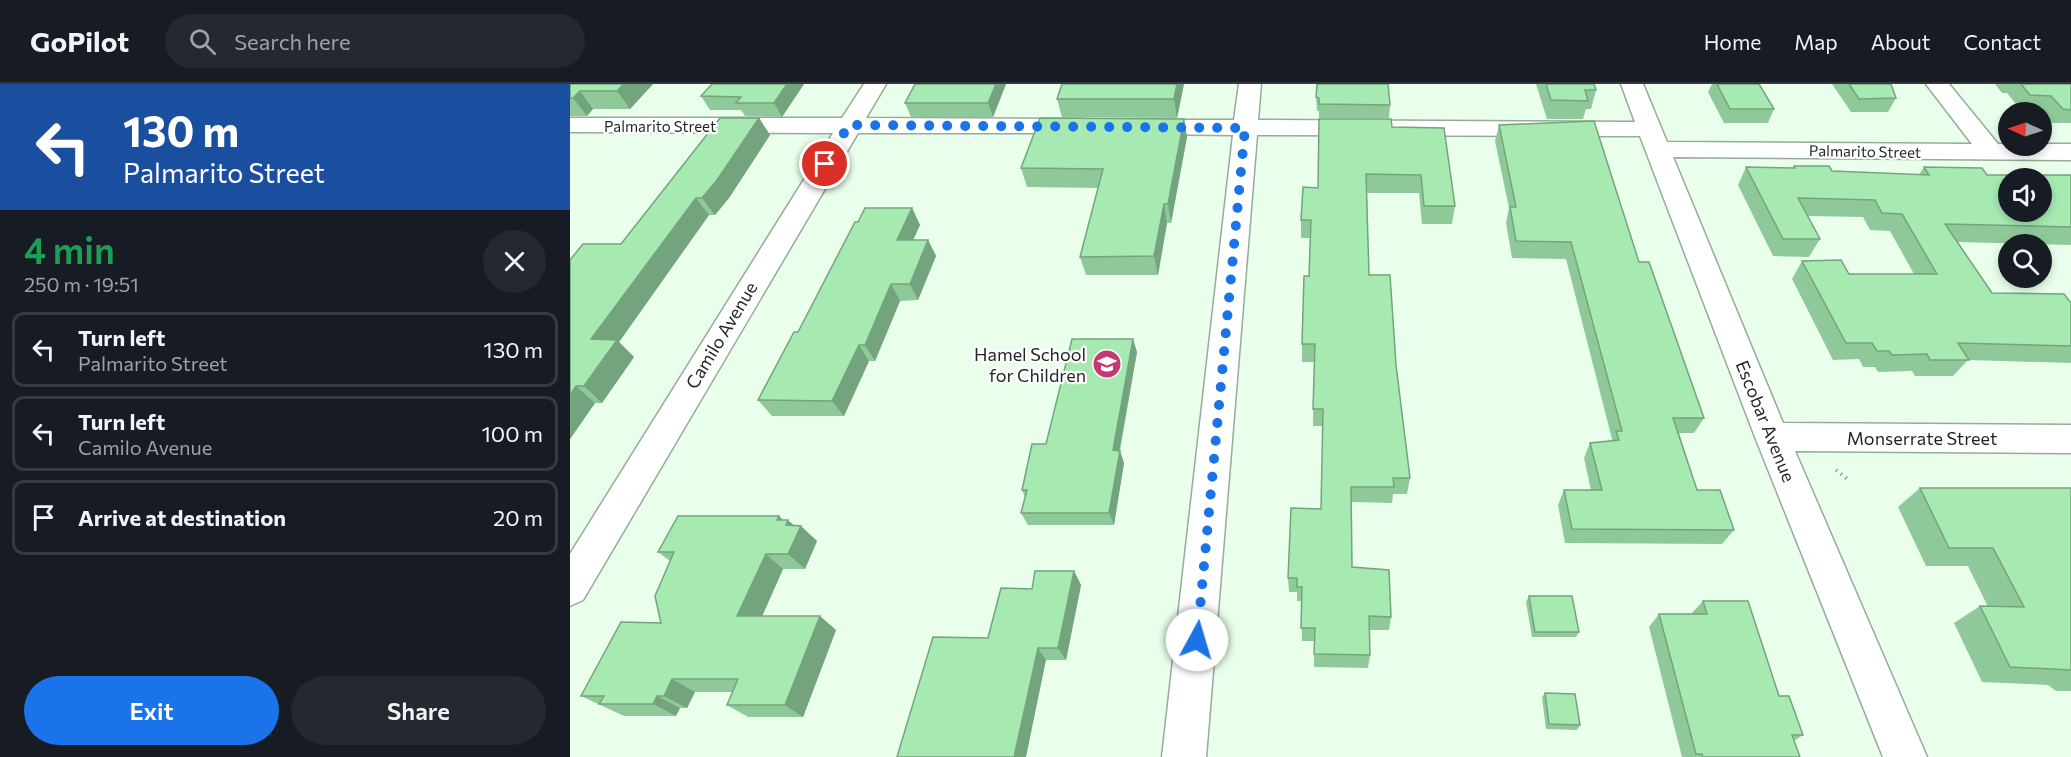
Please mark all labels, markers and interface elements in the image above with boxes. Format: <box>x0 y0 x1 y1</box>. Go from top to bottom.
search box <box>165 14 585 68</box>
text: GoPilot <box>30 24 129 58</box>
icon: search <box>186 25 219 58</box>
text: Search here <box>234 28 351 55</box>
text: Home <box>1704 29 1761 54</box>
text: Map <box>1794 29 1838 54</box>
text: About <box>1871 29 1930 54</box>
text: Contact <box>1963 29 2041 54</box>
north arrow <box>1998 102 2052 156</box>
map controls <box>1998 102 2052 288</box>
text: 130 m <box>123 104 239 156</box>
icon: left <box>24 108 102 186</box>
street label: Palmarito Street <box>604 117 716 135</box>
pin <box>799 138 850 189</box>
street label: Palmarito Street <box>1809 141 1921 161</box>
icon: arrive <box>808 147 841 180</box>
text: Palmarito Street <box>123 156 325 189</box>
button: sound <box>1998 168 2052 222</box>
text: 4 min <box>24 227 115 271</box>
button: close <box>483 230 546 293</box>
button: search <box>1998 234 2052 288</box>
text: 250 m · 19:51 <box>24 272 139 296</box>
street label: Camilo Avenue <box>680 278 762 392</box>
text: Turn left <box>78 324 165 351</box>
icon: left <box>27 333 60 366</box>
text: 130 m <box>483 336 543 363</box>
place label: Hamel School for Children <box>974 343 1086 386</box>
school or university icon: Hamel School for Children <box>1091 348 1123 380</box>
text: Palmarito Street <box>78 351 228 375</box>
street label: Escobar Avenue <box>1732 357 1800 485</box>
text: Turn left <box>78 408 165 435</box>
icon: left <box>27 417 60 450</box>
text: 100 m <box>481 420 543 447</box>
street label: Monserrate Street <box>1847 427 1997 449</box>
text: Camilo Avenue <box>78 435 212 459</box>
icon: arrive <box>27 501 60 534</box>
text: Arrive at destination <box>78 504 286 531</box>
text: 20 m <box>493 504 543 531</box>
position arrow <box>1165 608 1229 672</box>
button: Exit <box>24 676 279 745</box>
button: Share <box>291 676 546 745</box>

